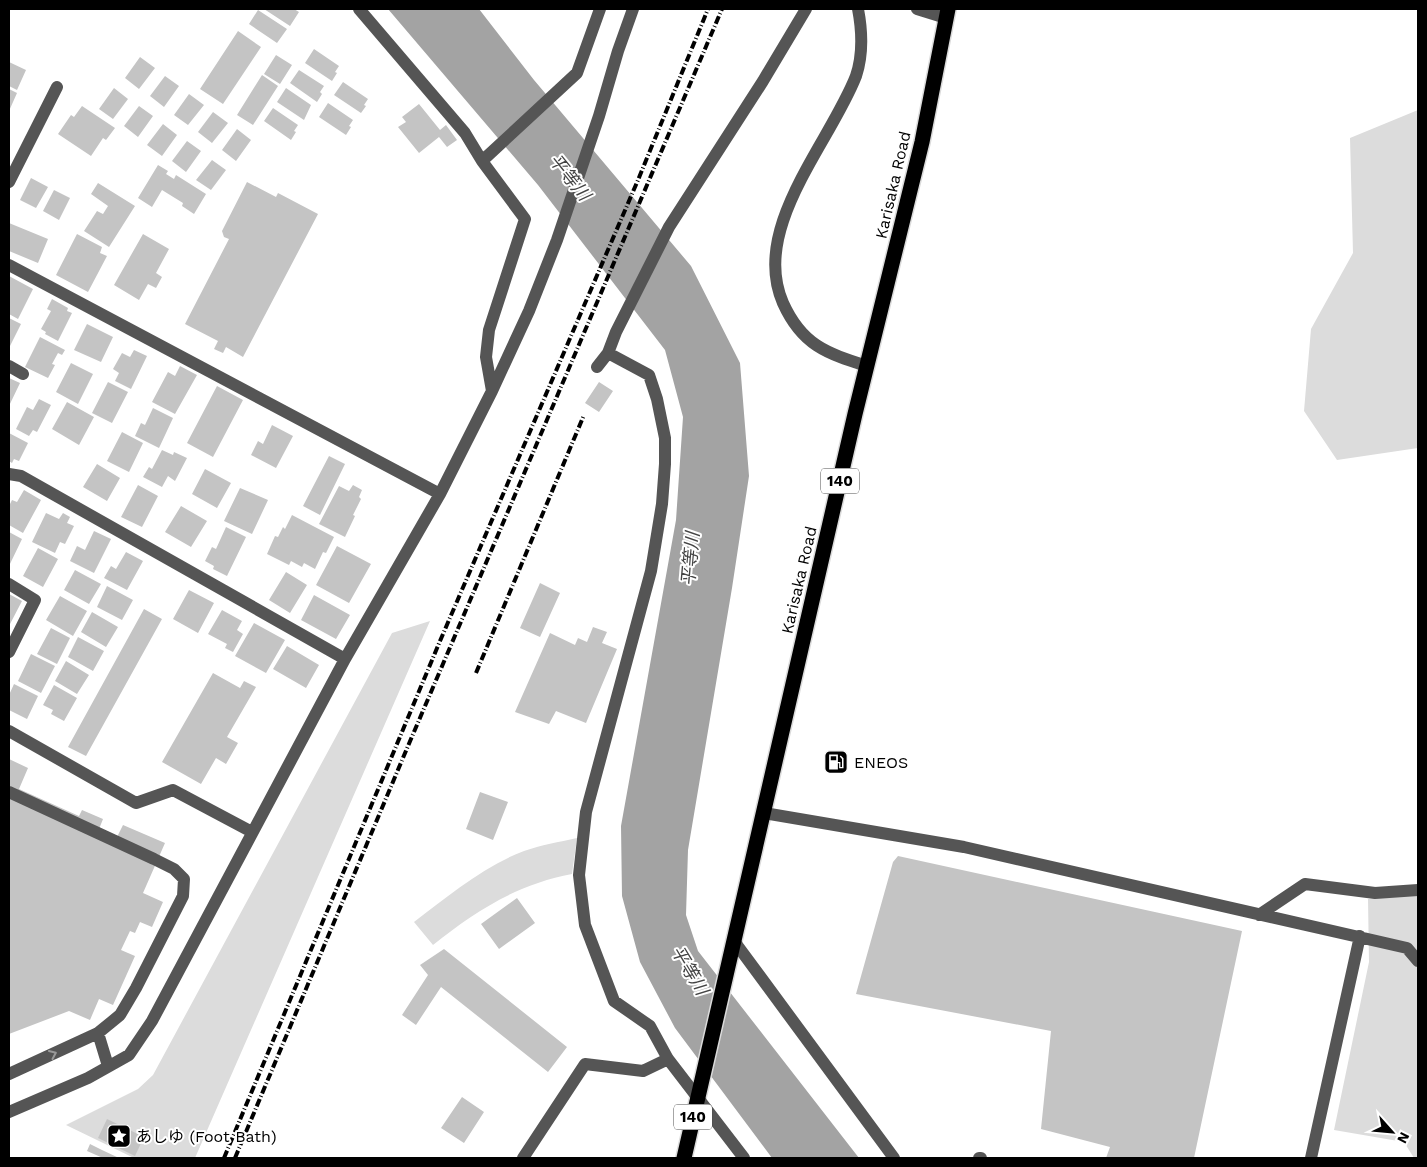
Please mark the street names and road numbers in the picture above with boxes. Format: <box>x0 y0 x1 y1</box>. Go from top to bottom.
street label: Karisaka Road <box>871 129 915 241</box>
road number: 140 <box>821 468 859 494</box>
street label: Karisaka Road <box>777 524 821 636</box>
road number: 140 <box>674 1104 712 1130</box>

